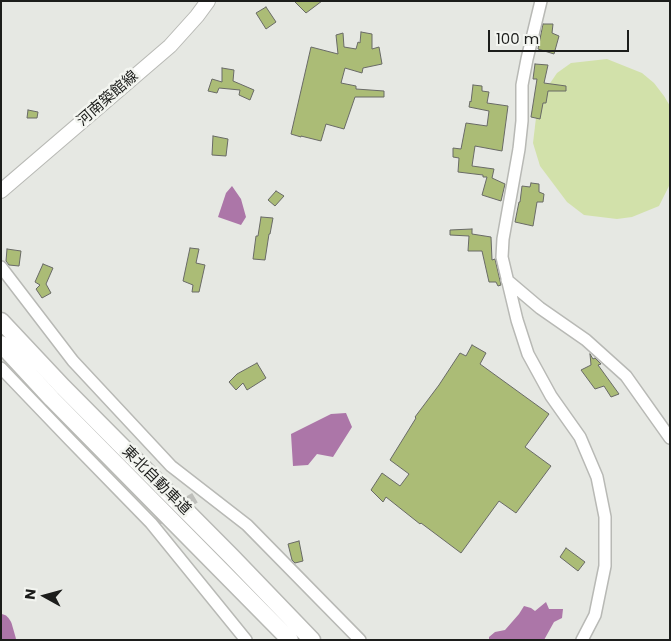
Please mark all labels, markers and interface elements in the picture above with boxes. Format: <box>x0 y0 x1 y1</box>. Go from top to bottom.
scale bar <box>491 20 632 52</box>
text: 100 m <box>496 28 539 49</box>
street label: 河南築館線 <box>74 68 142 130</box>
street label: 東北自動車道 <box>118 443 194 519</box>
north arrow <box>20 571 70 621</box>
text: N <box>20 588 41 601</box>

